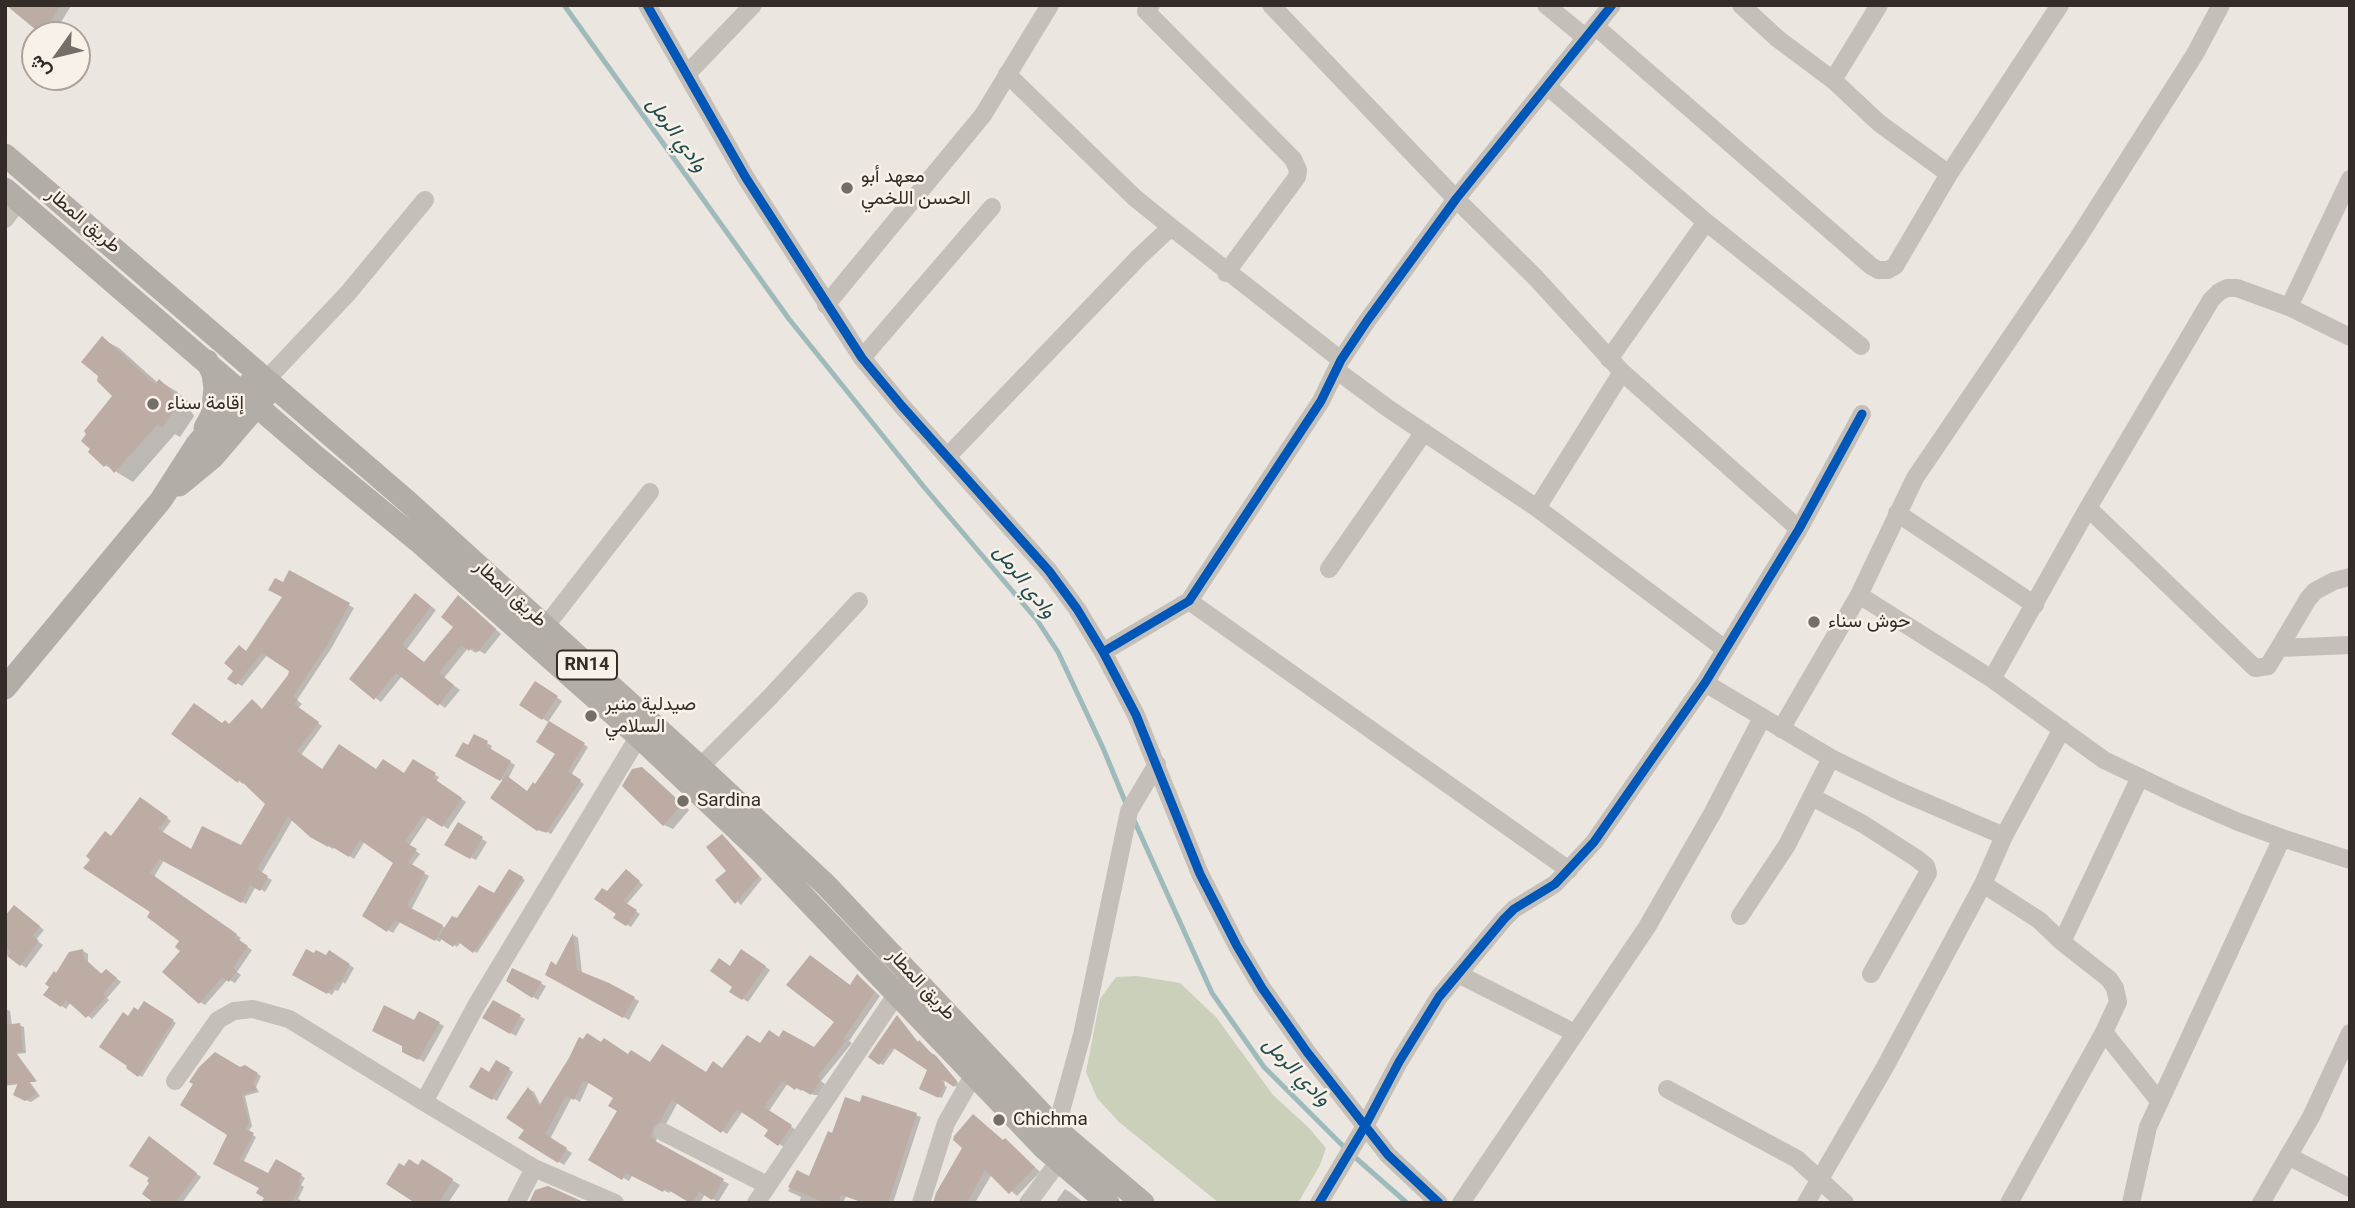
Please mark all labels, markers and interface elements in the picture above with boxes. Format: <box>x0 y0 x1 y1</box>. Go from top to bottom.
north arrow <box>21 21 91 91</box>
text: ش <box>24 51 56 83</box>
water label: وادي الرمل <box>640 92 712 178</box>
place label: معهد أبو الحسن اللخمي <box>861 166 971 210</box>
marker: معهد أبو الحسن اللخمي <box>839 180 855 196</box>
street label: طريق المطار <box>41 183 125 259</box>
place label: إقامة سناء <box>167 393 244 415</box>
marker: إقامة سناء <box>145 396 161 412</box>
water label: وادي الرمل <box>987 540 1061 624</box>
street label: طريق المطار <box>469 555 551 633</box>
place label: حوش سناء <box>1828 611 1910 633</box>
marker: حوش سناء <box>1806 614 1822 630</box>
road number: RN14 <box>557 650 617 680</box>
place label: صيدلية منير السلامي <box>605 694 696 738</box>
marker: صيدلية منير السلامي <box>583 708 599 724</box>
place label: Sardina <box>697 790 761 812</box>
marker: Sardina <box>675 793 691 809</box>
street label: طريق المطار <box>882 944 960 1026</box>
water label: وادي الرمل <box>1257 1032 1335 1112</box>
place label: Chichma <box>1013 1109 1088 1131</box>
marker: Chichma <box>991 1112 1007 1128</box>

